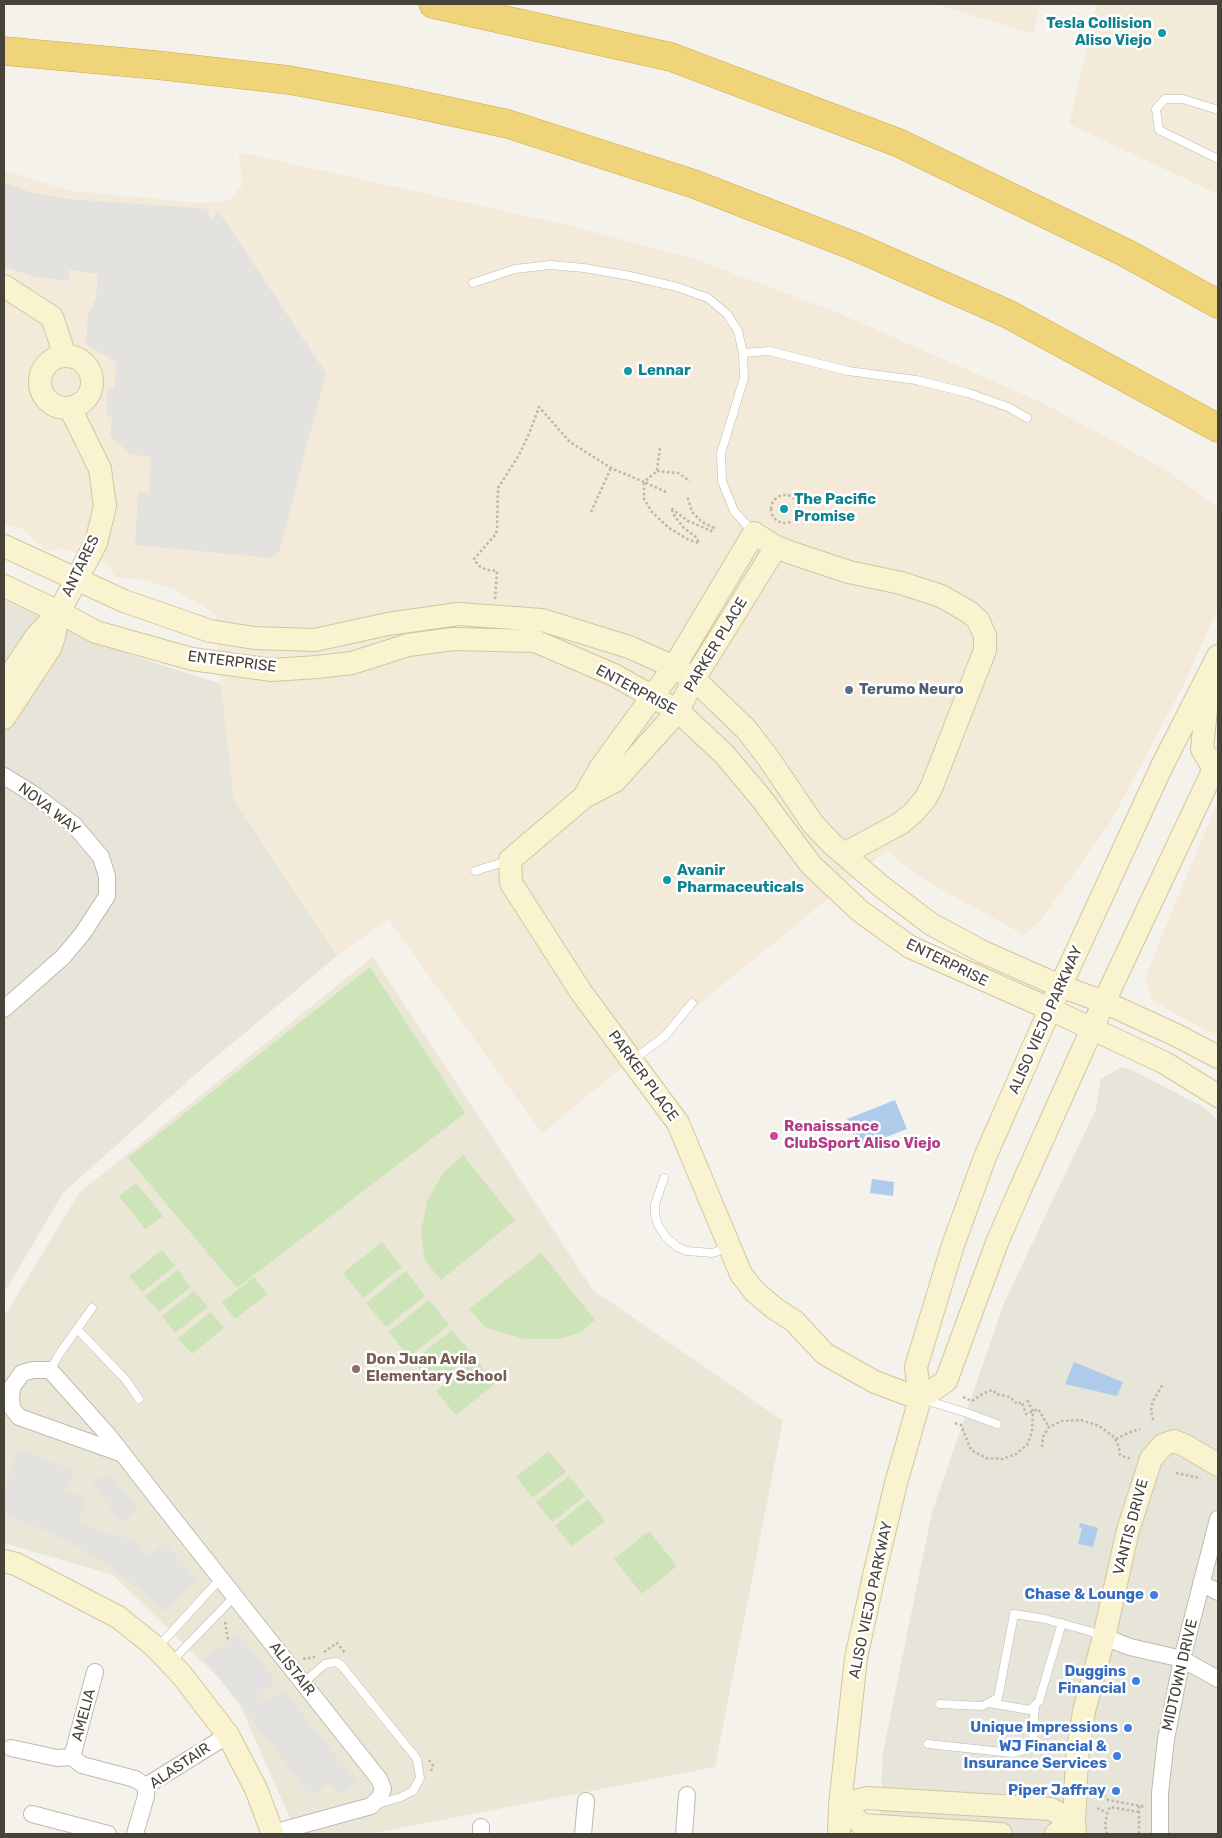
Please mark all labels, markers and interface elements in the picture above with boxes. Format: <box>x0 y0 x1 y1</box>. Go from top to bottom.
place label: Tesla Collision Aliso Viejo <box>1046 15 1152 50</box>
marker: Tesla Collision Aliso Viejo <box>1156 27 1168 39</box>
place label: Lennar <box>638 362 691 380</box>
marker: Lennar <box>622 365 634 377</box>
place label: The Pacific Promise <box>794 491 876 526</box>
marker: The Pacific Promise <box>778 503 790 515</box>
street label: ANTARES <box>58 532 104 600</box>
street label: PARKER PLACE <box>681 594 751 696</box>
street label: ENTERPRISE <box>187 648 277 676</box>
street label: ENTERPRISE <box>592 661 680 719</box>
place label: Terumo Neuro <box>859 681 964 699</box>
marker: Terumo Neuro <box>843 684 855 696</box>
street label: NOVA WAY <box>15 779 83 839</box>
place label: Avanir Pharmaceuticals <box>677 862 804 897</box>
marker: Avanir Pharmaceuticals <box>661 874 673 886</box>
street label: ENTERPRISE <box>903 935 991 991</box>
street label: ALISO VIEJO PARKWAY <box>1005 943 1087 1097</box>
street label: PARKER PLACE <box>604 1027 682 1125</box>
place label: Renaissance ClubSport Aliso Viejo <box>784 1118 941 1153</box>
marker: Renaissance ClubSport Aliso Viejo <box>768 1130 780 1142</box>
place label: Don Juan Avila Elementary School <box>366 1351 507 1386</box>
marker: Don Juan Avila Elementary School <box>350 1363 362 1375</box>
street label: VANTIS DRIVE <box>1110 1477 1152 1577</box>
street label: ALISO VIEJO PARKWAY <box>846 1520 896 1680</box>
place label: Chase & Lounge <box>1024 1586 1144 1604</box>
marker: Chase & Lounge <box>1148 1589 1160 1601</box>
street label: MIDTOWN DRIVE <box>1158 1617 1202 1733</box>
street label: ALISTAIR <box>265 1638 319 1700</box>
place label: Duggins Financial <box>1058 1663 1126 1698</box>
marker: Duggins Financial <box>1130 1675 1142 1687</box>
street label: AMELIA <box>68 1687 100 1743</box>
place label: Unique Impressions <box>970 1719 1118 1737</box>
marker: Unique Impressions <box>1122 1722 1134 1734</box>
place label: WJ Financial & Insurance Services <box>964 1738 1107 1773</box>
street label: ALASTAIR <box>146 1739 214 1793</box>
marker: WJ Financial & Insurance Services <box>1111 1750 1123 1762</box>
place label: Piper Jaffray <box>1008 1782 1106 1800</box>
marker: Piper Jaffray <box>1110 1785 1122 1797</box>

